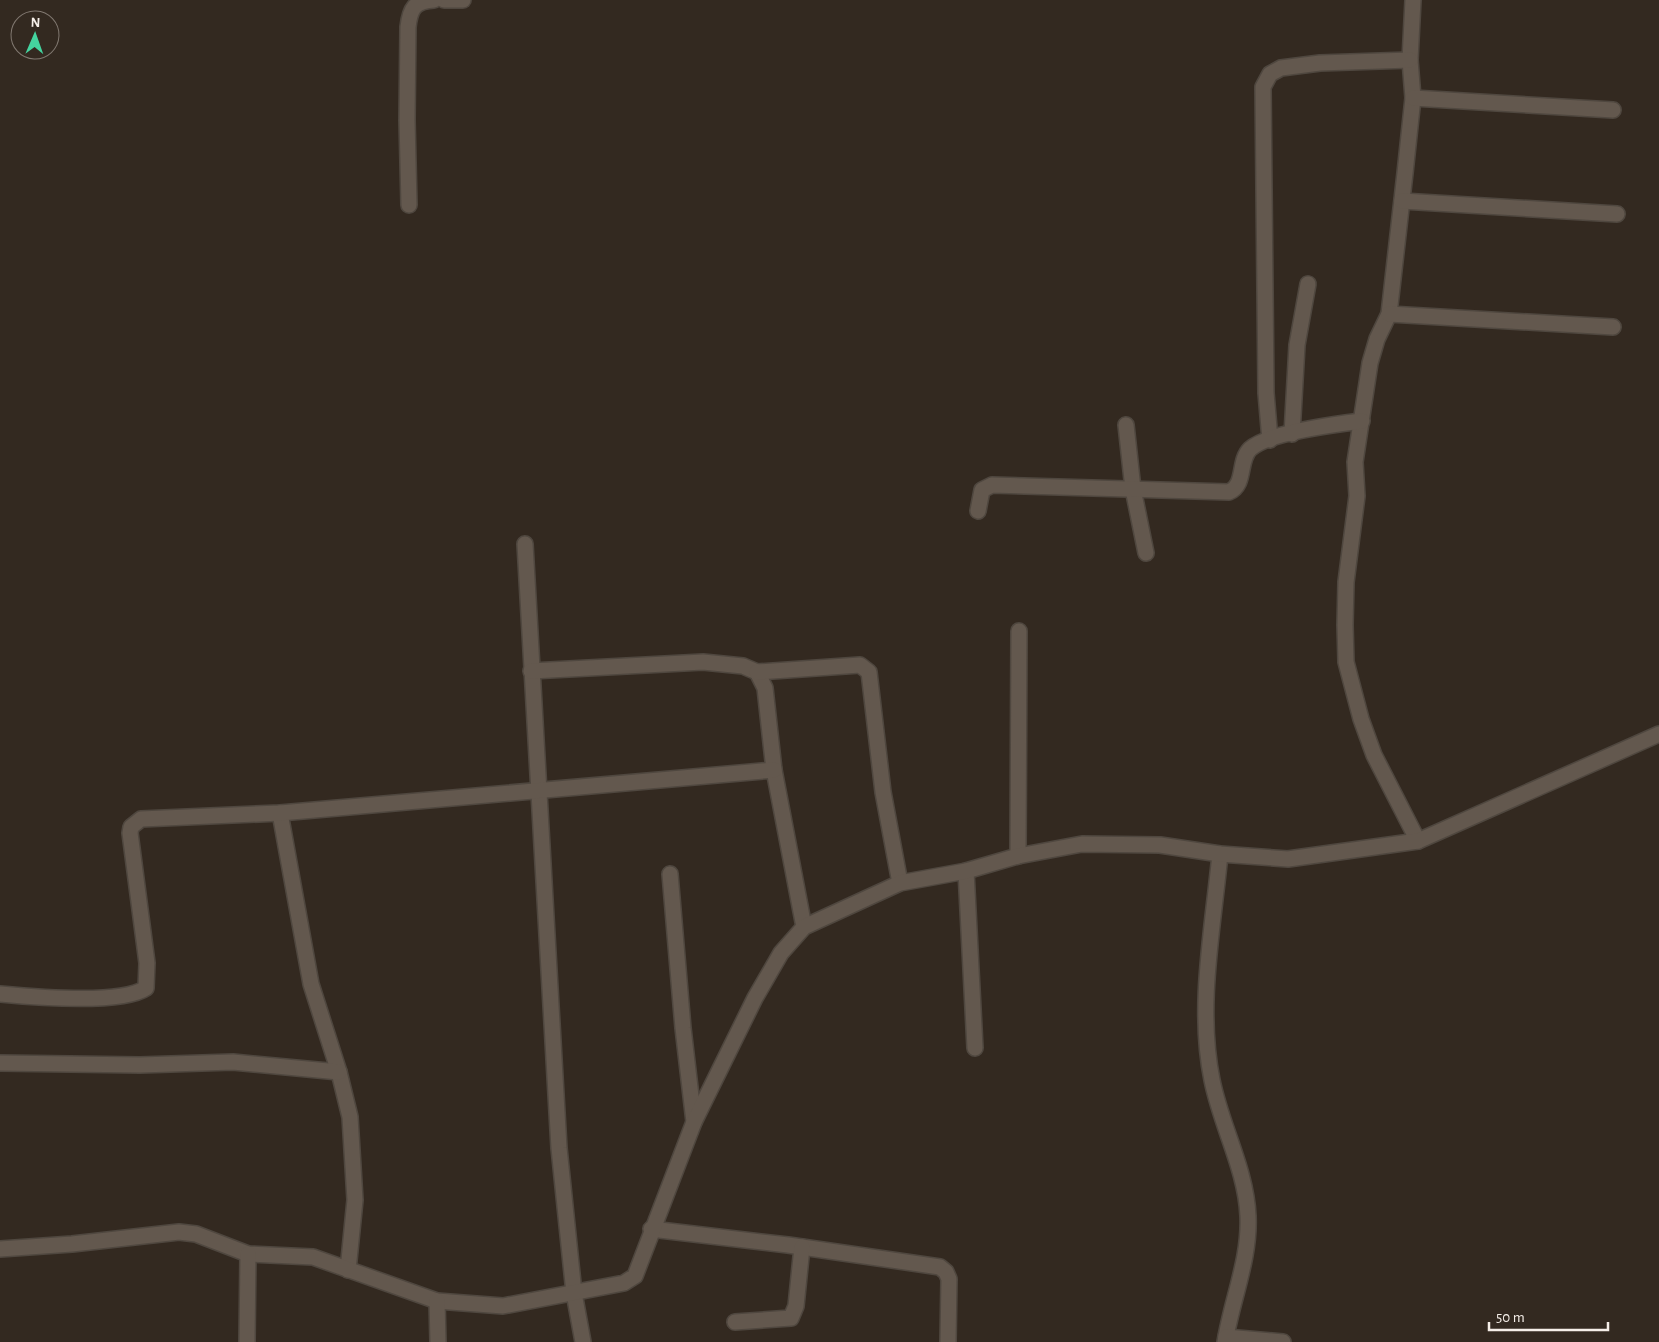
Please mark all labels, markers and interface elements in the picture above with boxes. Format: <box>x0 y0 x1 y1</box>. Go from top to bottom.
north arrow <box>10 10 60 60</box>
text: N <box>30 16 41 30</box>
scale bar <box>1489 1300 1608 1332</box>
text: 50 m <box>1496 1310 1525 1325</box>

